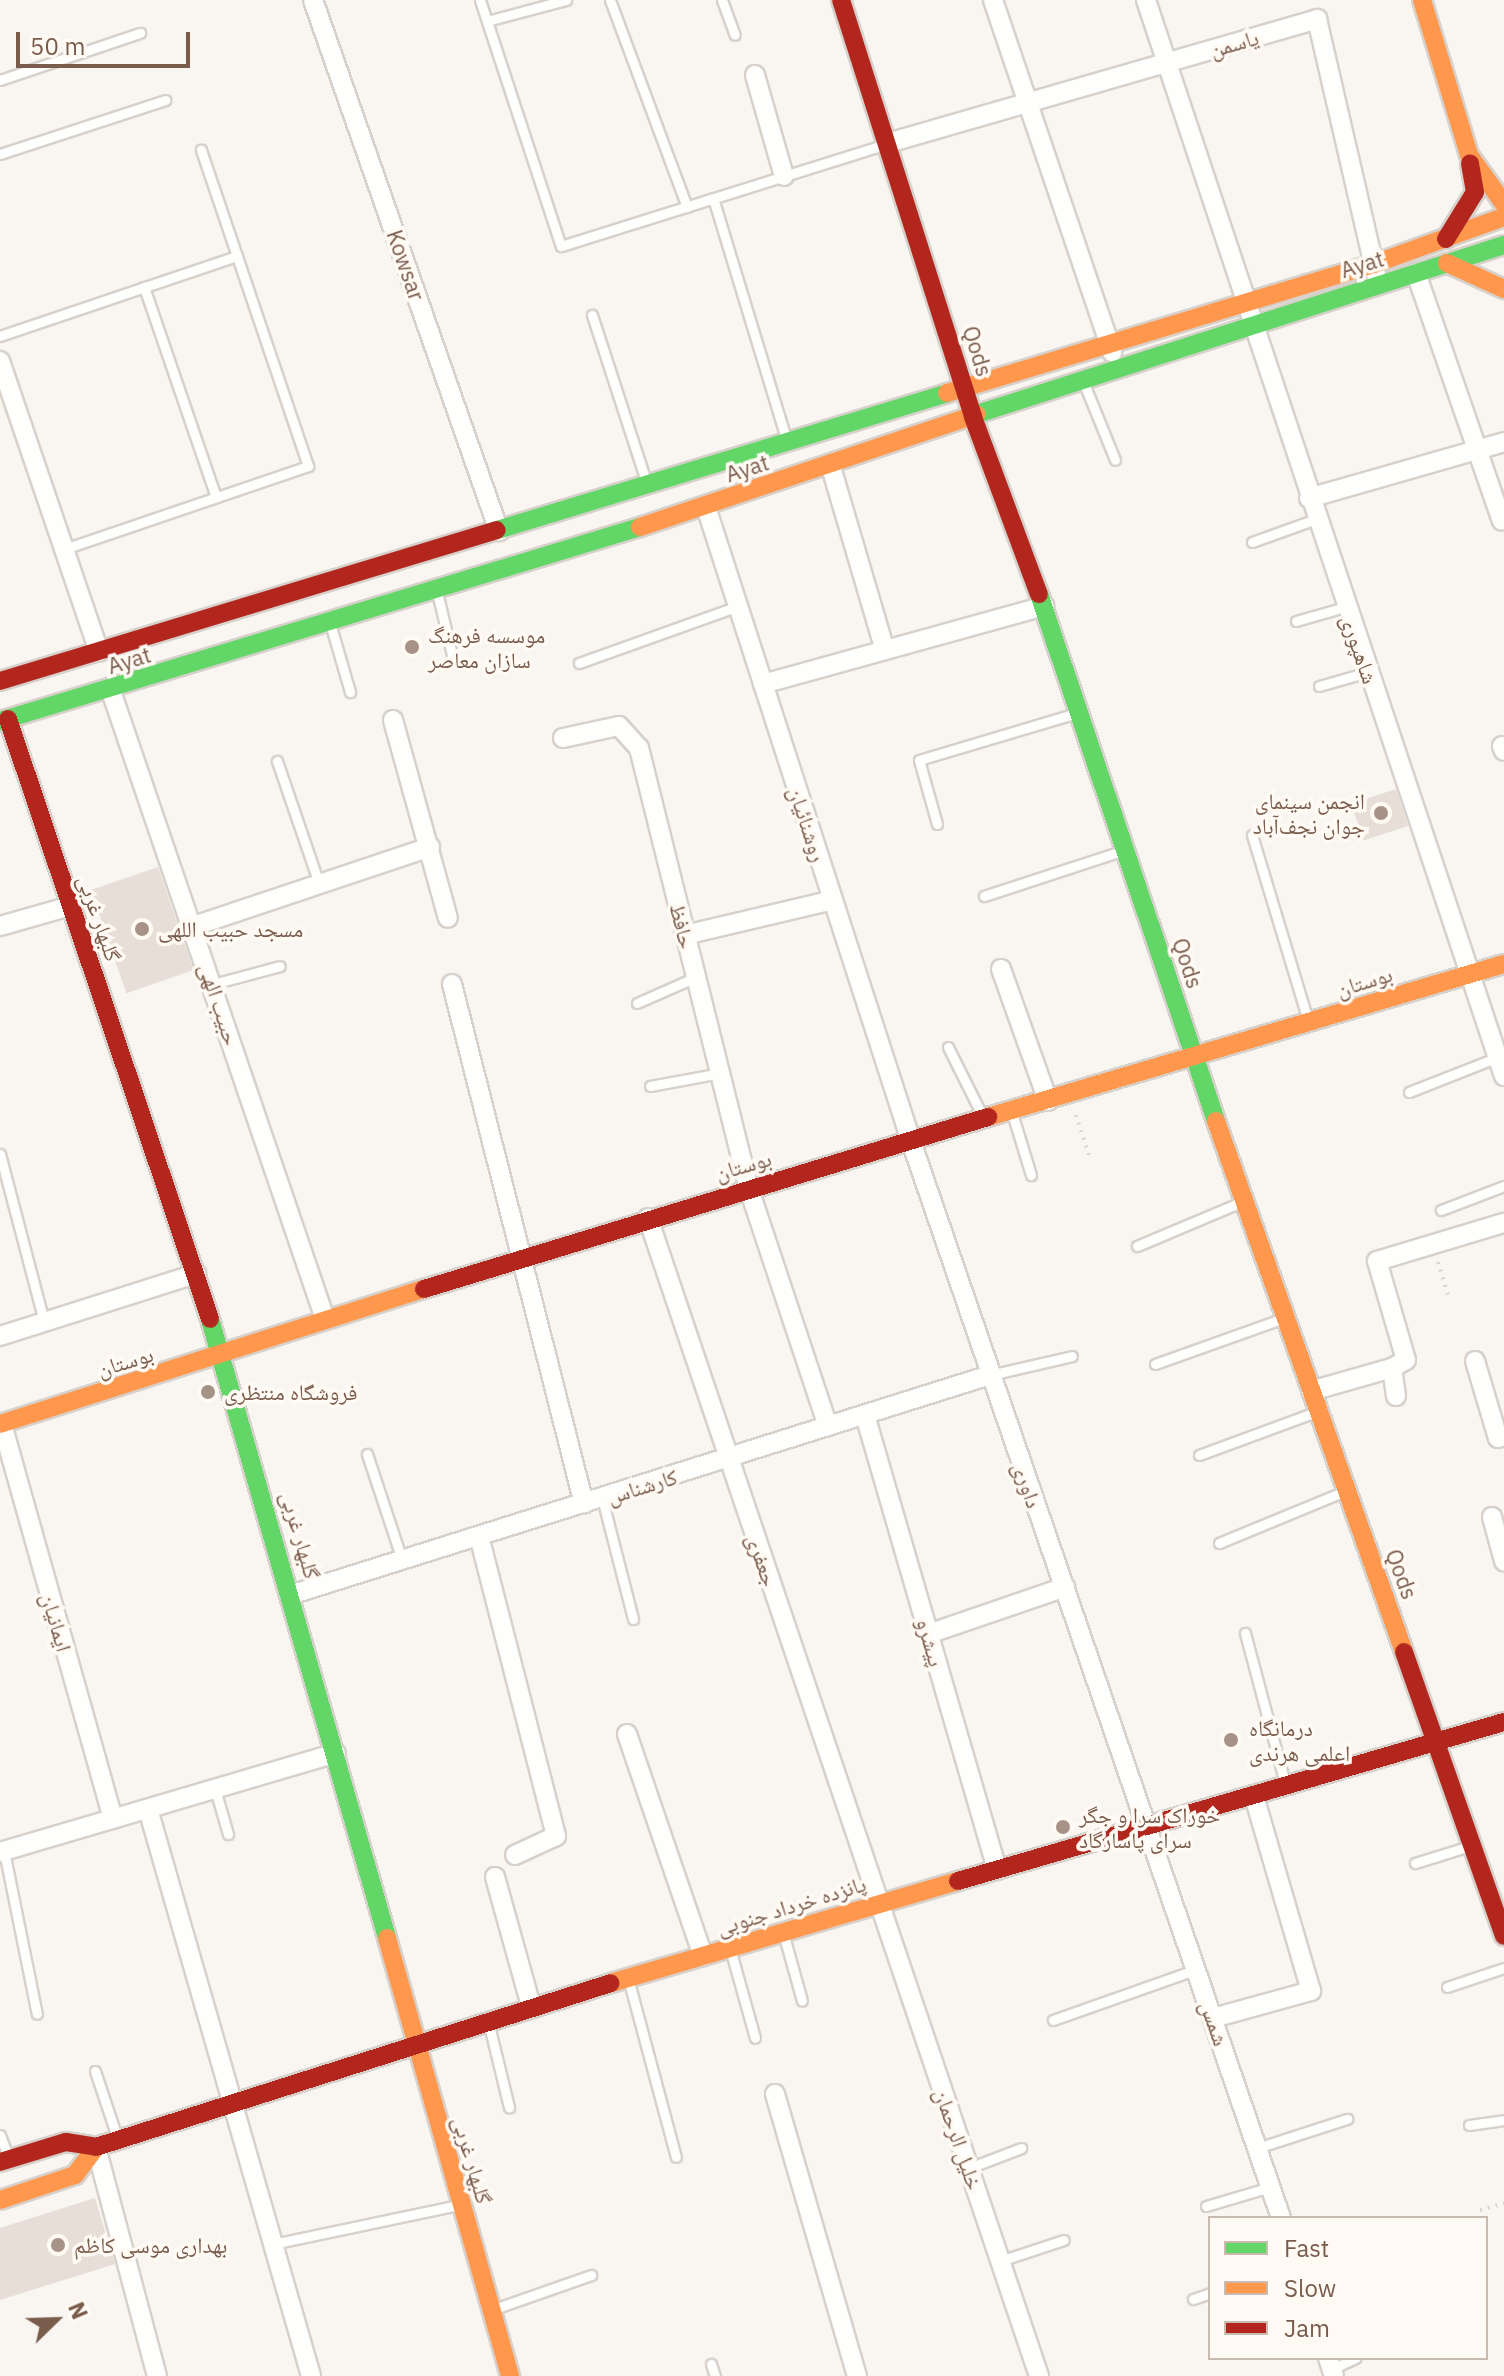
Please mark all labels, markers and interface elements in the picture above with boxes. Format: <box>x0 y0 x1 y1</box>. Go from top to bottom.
scale bar <box>20 16 194 66</box>
street label: یاسمن <box>1207 23 1261 63</box>
text: 50 m <box>30 30 85 62</box>
street label: Kowsar <box>382 226 430 304</box>
street label: Ayat <box>1337 245 1387 283</box>
street label: Qods <box>958 323 998 379</box>
street label: Ayat <box>722 449 772 487</box>
street label: شاهپوری <box>1336 611 1384 687</box>
place label: موسسه فرهنگ سازان معاصر <box>428 621 545 672</box>
marker: موسسه فرهنگ سازان معاصر <box>403 638 421 656</box>
street label: Ayat <box>104 641 154 679</box>
street label: روشنائیان <box>783 783 833 865</box>
place label: انجمن سینمای جوان نجف‌آباد <box>1253 787 1365 838</box>
marker: انجمن سینمای جوان نجف‌آباد <box>1372 804 1390 822</box>
street label: گلبهار غربی <box>73 871 127 965</box>
street label: حافظ <box>665 901 701 951</box>
place label: مسجد حبیب اللهی <box>158 916 303 942</box>
marker: مسجد حبیب اللهی <box>133 920 151 938</box>
street label: Qods <box>1168 934 1208 992</box>
street label: حبیب الهی <box>194 960 246 1048</box>
street label: بوستان <box>1333 960 1395 1002</box>
street label: بوستان <box>712 1144 774 1186</box>
street label: بوستان <box>94 1340 156 1382</box>
place label: فروشگاه منتظری <box>224 1379 357 1405</box>
marker: فروشگاه منتظری <box>199 1383 217 1401</box>
street label: داوری <box>1008 1459 1048 1511</box>
street label: کارشناس <box>604 1463 680 1509</box>
street label: گلبهار غربی <box>276 1488 326 1582</box>
street label: جعفری <box>742 1530 784 1590</box>
street label: Qods <box>1381 1545 1423 1603</box>
street label: ایمانیان <box>36 1590 78 1654</box>
street label: پیشرو <box>912 1615 950 1669</box>
place label: درمانگاه اعلمی هرندی <box>1249 1714 1350 1766</box>
marker: درمانگاه اعلمی هرندی <box>1220 1729 1242 1751</box>
place label: خوراک سرا و جگر سرای پاسارگاد <box>1079 1801 1220 1852</box>
marker: خوراک سرا و جگر سرای پاسارگاد <box>1054 1818 1072 1836</box>
street label: پانزده خرداد جنوبی <box>713 1870 869 1940</box>
street label: شمس <box>1195 1997 1235 2049</box>
street label: خلیل الرحمان <box>929 2085 989 2193</box>
street label: گلبهار غربی <box>448 2113 498 2207</box>
legend <box>1208 2216 1488 2360</box>
place label: بهداری موسی کاظم <box>74 2232 227 2258</box>
text: Fast <box>1284 2232 1329 2264</box>
marker: بهداری موسی کاظم <box>49 2236 67 2254</box>
text: Slow <box>1284 2272 1336 2304</box>
north arrow <box>16 2280 96 2360</box>
text: N <box>62 2297 95 2323</box>
text: Jam <box>1284 2312 1330 2344</box>

